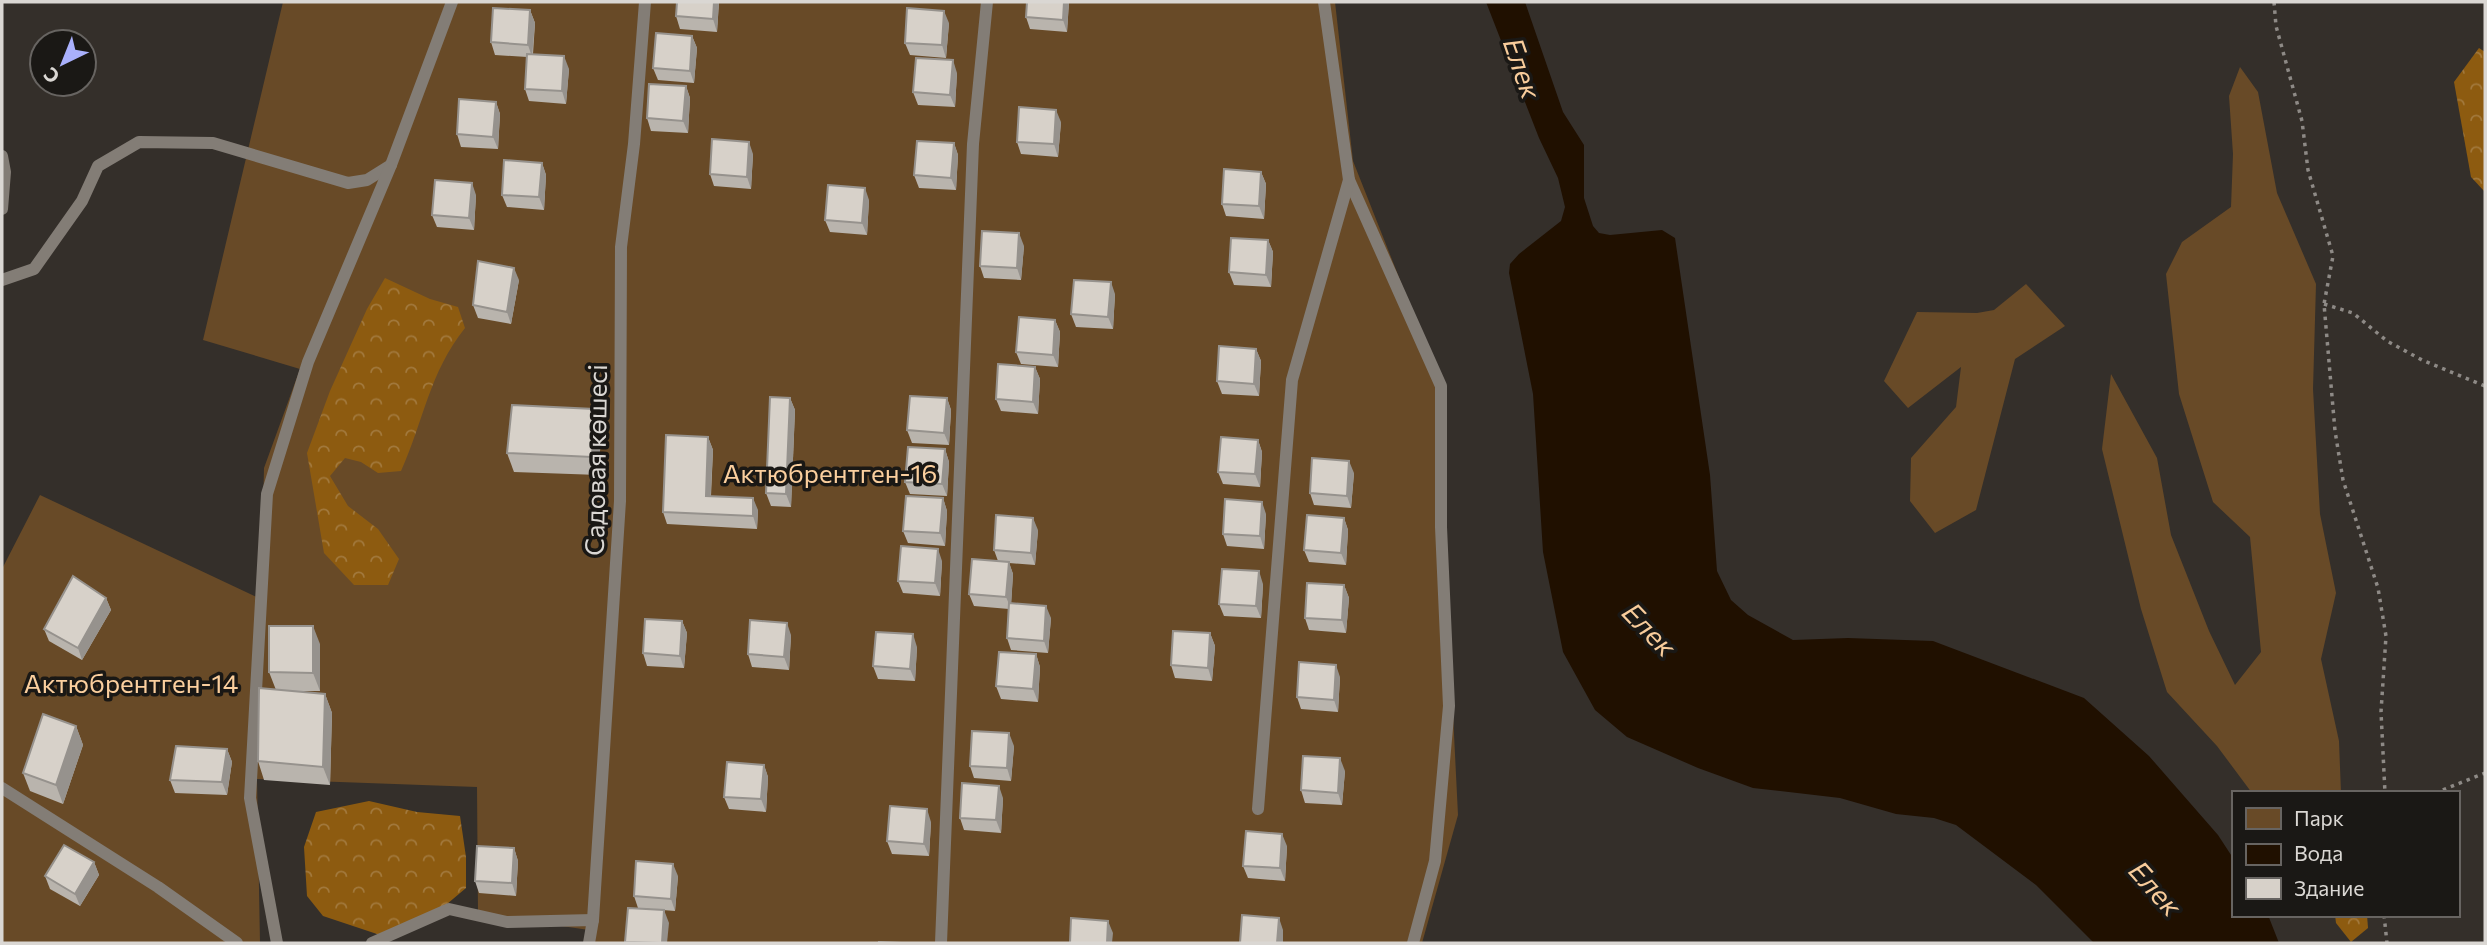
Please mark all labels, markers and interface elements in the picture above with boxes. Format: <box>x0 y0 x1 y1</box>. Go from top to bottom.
north arrow <box>28 28 98 98</box>
water label: Елек <box>1497 33 1550 104</box>
text: С <box>38 63 64 89</box>
street label: Садовая көшесі <box>578 364 612 556</box>
park label: Актюбрентген-16 <box>723 457 937 488</box>
water label: Елек <box>1616 595 1685 664</box>
park label: Актюбрентген-14 <box>24 667 238 698</box>
legend <box>2232 791 2459 917</box>
text: Парк <box>2294 805 2344 830</box>
text: Вода <box>2294 840 2343 865</box>
water label: Елек <box>2122 853 2190 923</box>
text: Здание <box>2294 875 2364 900</box>

